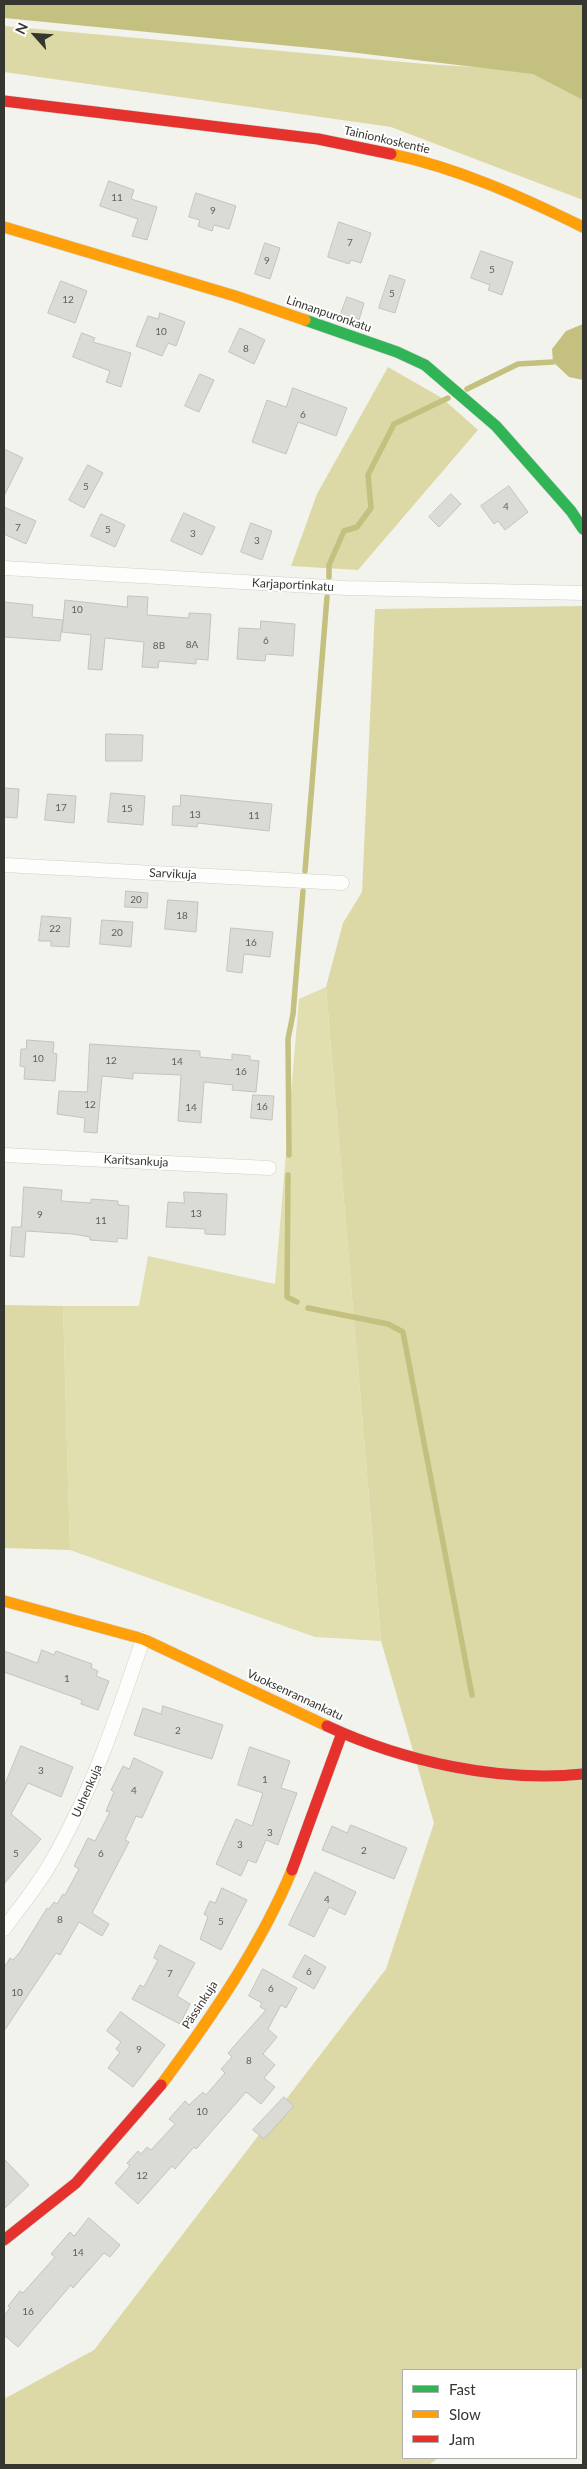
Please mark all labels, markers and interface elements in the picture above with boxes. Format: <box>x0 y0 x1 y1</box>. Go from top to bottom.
north arrow <box>10 10 60 60</box>
text: N <box>11 20 31 37</box>
street label: Tainionkoskentie <box>343 123 431 157</box>
house number: 11 <box>111 192 123 204</box>
house number: 9 <box>210 205 216 217</box>
house number: 7 <box>347 237 353 249</box>
house number: 9 <box>264 255 270 267</box>
house number: 5 <box>489 264 495 276</box>
house number: 5 <box>389 288 395 300</box>
street label: Linnanpuronkatu <box>285 293 373 335</box>
house number: 12 <box>62 294 74 306</box>
house number: 10 <box>155 326 167 338</box>
house number: 8 <box>243 343 249 355</box>
house number: 6 <box>300 409 306 421</box>
house number: 5 <box>83 481 89 493</box>
house number: 4 <box>503 501 509 513</box>
house number: 7 <box>15 522 21 534</box>
house number: 5 <box>105 524 111 536</box>
house number: 3 <box>190 528 196 540</box>
house number: 3 <box>254 535 260 547</box>
street label: Karjaportinkatu <box>252 576 334 594</box>
house number: 10 <box>71 604 83 616</box>
house number: 6 <box>263 635 269 647</box>
house number: 8A <box>186 639 198 651</box>
house number: 8B <box>153 640 165 652</box>
house number: 17 <box>55 802 67 814</box>
house number: 15 <box>121 803 133 815</box>
house number: 13 <box>189 809 201 821</box>
house number: 11 <box>248 810 260 822</box>
street label: Sarvikuja <box>149 866 197 882</box>
house number: 20 <box>130 894 142 906</box>
house number: 18 <box>176 910 188 922</box>
house number: 22 <box>49 923 61 935</box>
house number: 20 <box>111 927 123 939</box>
house number: 16 <box>245 937 257 949</box>
house number: 10 <box>32 1053 44 1065</box>
house number: 12 <box>105 1055 117 1067</box>
house number: 14 <box>171 1056 183 1068</box>
house number: 16 <box>235 1066 247 1078</box>
house number: 12 <box>84 1099 96 1111</box>
house number: 16 <box>256 1101 268 1113</box>
house number: 14 <box>185 1102 197 1114</box>
street label: Karitsankuja <box>103 1152 169 1170</box>
house number: 13 <box>190 1208 202 1220</box>
house number: 9 <box>37 1209 43 1221</box>
house number: 11 <box>95 1215 107 1227</box>
street label: Vuoksenrannankatu <box>245 1666 345 1724</box>
house number: 1 <box>64 1673 70 1685</box>
house number: 2 <box>175 1725 181 1737</box>
street label: Uuhenkuja <box>69 1762 105 1820</box>
house number: 3 <box>38 1765 44 1777</box>
house number: 1 <box>262 1774 268 1786</box>
house number: 4 <box>131 1785 137 1797</box>
house number: 3 <box>267 1827 273 1839</box>
house number: 3 <box>237 1839 243 1851</box>
house number: 2 <box>361 1845 367 1857</box>
house number: 5 <box>13 1848 19 1860</box>
house number: 6 <box>98 1848 104 1860</box>
house number: 4 <box>324 1894 330 1906</box>
house number: 8 <box>57 1914 63 1926</box>
house number: 5 <box>218 1916 224 1928</box>
house number: 6 <box>306 1966 312 1978</box>
house number: 7 <box>167 1968 173 1980</box>
street label: Pässinkuja <box>179 1978 221 2032</box>
house number: 6 <box>268 1983 274 1995</box>
house number: 10 <box>11 1987 23 1999</box>
house number: 9 <box>136 2044 142 2056</box>
house number: 8 <box>246 2055 252 2067</box>
house number: 10 <box>196 2106 208 2118</box>
house number: 12 <box>136 2170 148 2182</box>
house number: 14 <box>72 2247 84 2259</box>
house number: 16 <box>22 2306 34 2318</box>
legend <box>402 2369 577 2459</box>
text: Fast <box>449 2380 476 2398</box>
text: Slow <box>449 2405 481 2423</box>
text: Jam <box>449 2430 475 2448</box>

